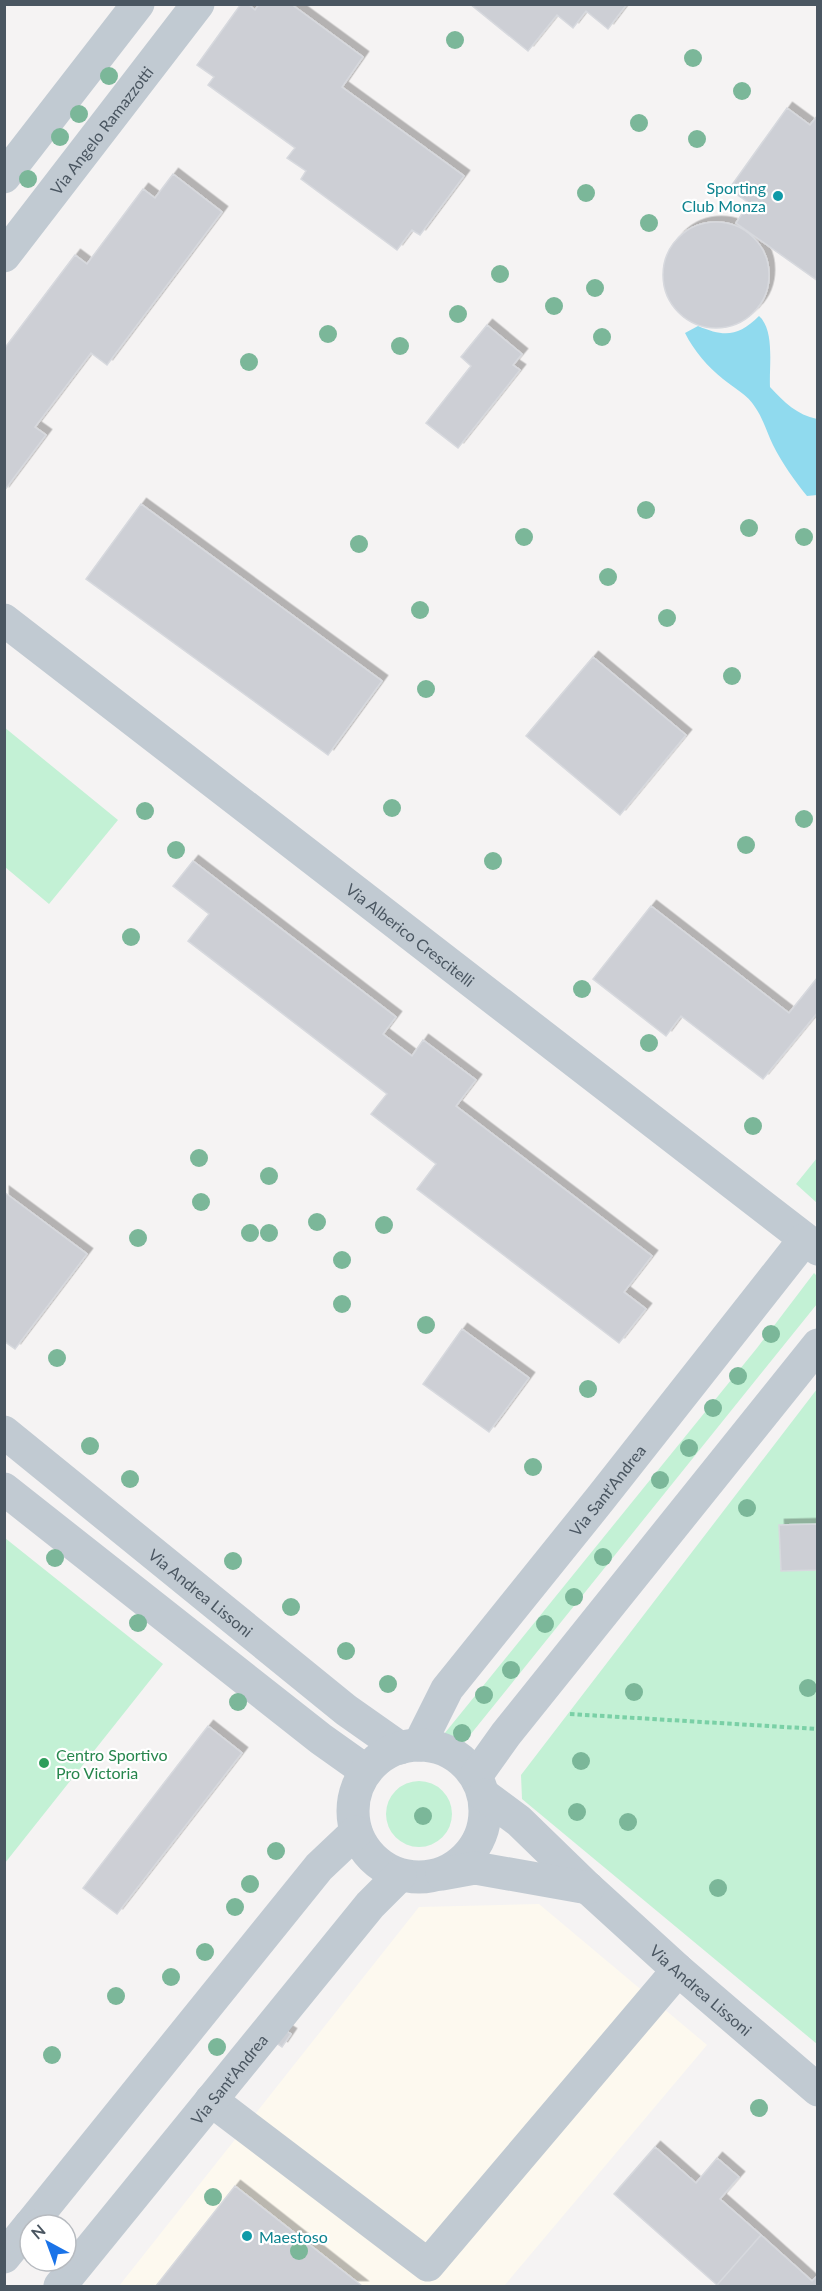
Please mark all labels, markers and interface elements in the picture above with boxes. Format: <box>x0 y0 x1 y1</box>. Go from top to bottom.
street label: Via Angelo Ramazzotti <box>46 62 156 198</box>
place label: Sporting Club Monza <box>682 178 766 215</box>
marker: Sporting Club Monza <box>771 189 785 203</box>
street label: Via Alberico Crescitelli <box>343 879 479 990</box>
street label: Via Sant'Andrea <box>565 1441 649 1539</box>
street label: Via Andrea Lissoni <box>145 1544 257 1640</box>
place label: Centro Sportivo Pro Victoria <box>56 1745 168 1782</box>
marker: Centro Sportivo Pro Victoria <box>37 1756 51 1770</box>
street label: Via Andrea Lissoni <box>647 1940 756 2039</box>
street label: Via Sant'Andrea <box>186 2030 271 2128</box>
north arrow <box>18 2213 78 2273</box>
text: N <box>27 2220 49 2243</box>
place label: Maestoso <box>259 2227 328 2246</box>
marker: Maestoso <box>240 2229 254 2243</box>

